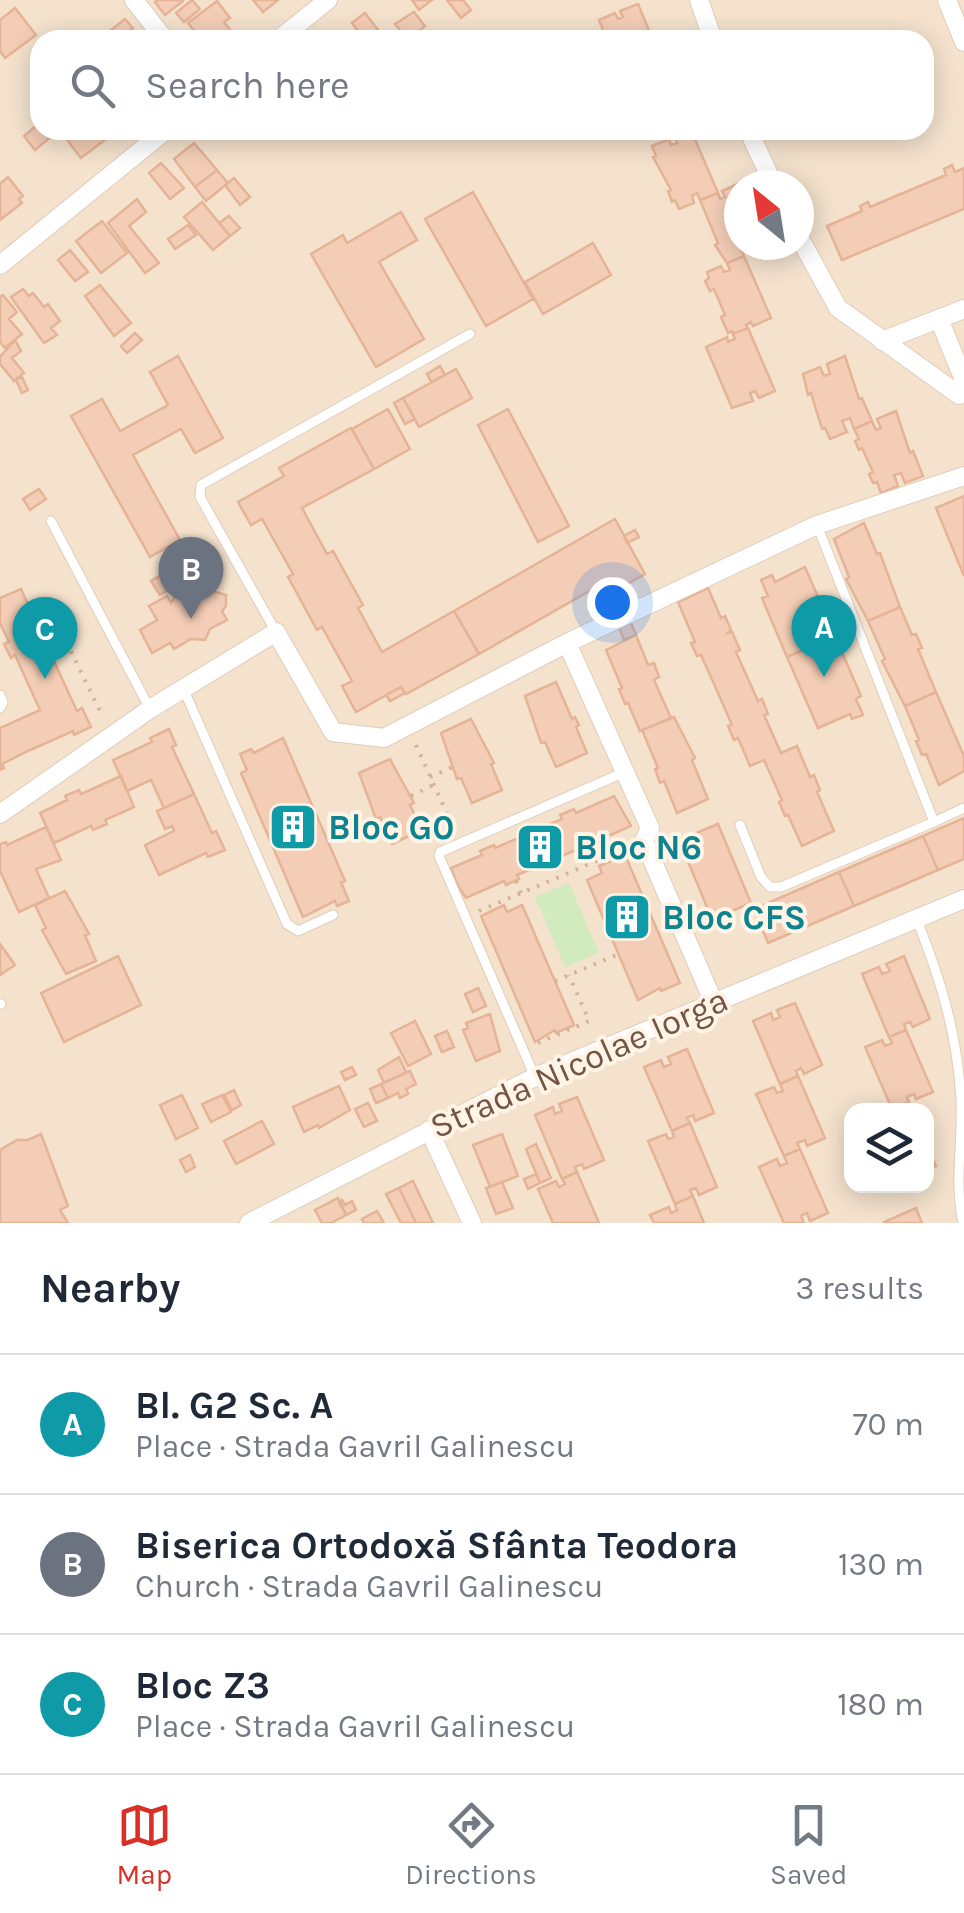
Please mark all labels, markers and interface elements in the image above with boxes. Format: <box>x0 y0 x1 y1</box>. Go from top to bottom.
search box <box>30 30 934 140</box>
icon: search <box>65 58 120 113</box>
text: Search here <box>145 63 349 108</box>
north arrow <box>724 170 814 260</box>
pin: B <box>158 536 224 619</box>
your location <box>587 577 638 628</box>
pin: A <box>792 594 856 677</box>
pin: C <box>12 596 78 679</box>
building icon: Bloc G0 <box>267 801 319 853</box>
place label: Bloc G0 <box>328 807 454 848</box>
building icon: Bloc N6 <box>514 821 566 873</box>
place label: Bloc N6 <box>575 827 702 868</box>
building icon: Bloc CFS <box>601 891 653 943</box>
place label: Bloc CFS <box>662 897 806 938</box>
street label: Strada Nicolae Iorga <box>424 979 734 1147</box>
map controls <box>844 1103 934 1193</box>
button: layers <box>844 1103 934 1193</box>
text: Nearby <box>40 1263 180 1313</box>
text: 3 results <box>796 1270 924 1307</box>
text: Bl. G2 Sc. A <box>135 1383 333 1428</box>
text: A <box>62 1406 83 1443</box>
text: 70 m <box>852 1406 924 1443</box>
text: Place · Strada Gavril Galinescu <box>135 1428 575 1465</box>
text: Biserica Ortodoxă Sfânta Teodora <box>135 1523 738 1568</box>
text: B <box>62 1546 83 1583</box>
text: 130 m <box>838 1546 924 1583</box>
text: Church · Strada Gavril Galinescu <box>135 1568 603 1605</box>
text: Bloc Z3 <box>135 1663 270 1708</box>
text: C <box>62 1686 83 1723</box>
text: 180 m <box>837 1686 924 1723</box>
text: Place · Strada Gavril Galinescu <box>135 1708 575 1745</box>
tab: Map <box>117 1798 172 1891</box>
tab: Directions <box>405 1798 537 1891</box>
tab: Saved <box>770 1798 847 1891</box>

